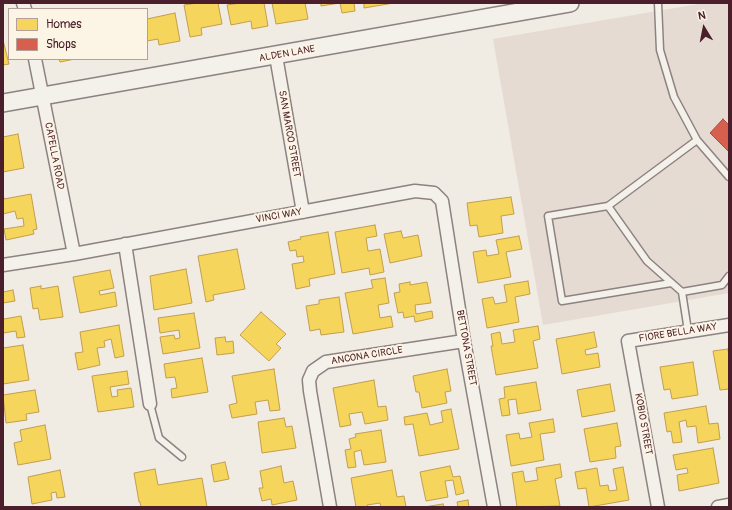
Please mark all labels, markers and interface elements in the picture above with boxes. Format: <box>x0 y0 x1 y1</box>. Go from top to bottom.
legend <box>8 8 148 60</box>
north arrow <box>684 8 724 48</box>
text: N <box>697 9 707 23</box>
text: Homes <box>46 17 82 32</box>
text: Shops <box>46 37 76 52</box>
street label: ALDEN LANE <box>258 43 316 65</box>
street label: SAN MARCO STREET <box>275 90 303 178</box>
street label: CAPELLA ROAD <box>42 121 66 191</box>
street label: VINCI WAY <box>255 206 303 226</box>
street label: BETTONA STREET <box>453 309 479 387</box>
street label: FIORE BELLA WAY <box>638 321 718 345</box>
street label: ANCONA CIRCLE <box>330 344 404 368</box>
street label: KOBIO STREET <box>632 392 654 456</box>

